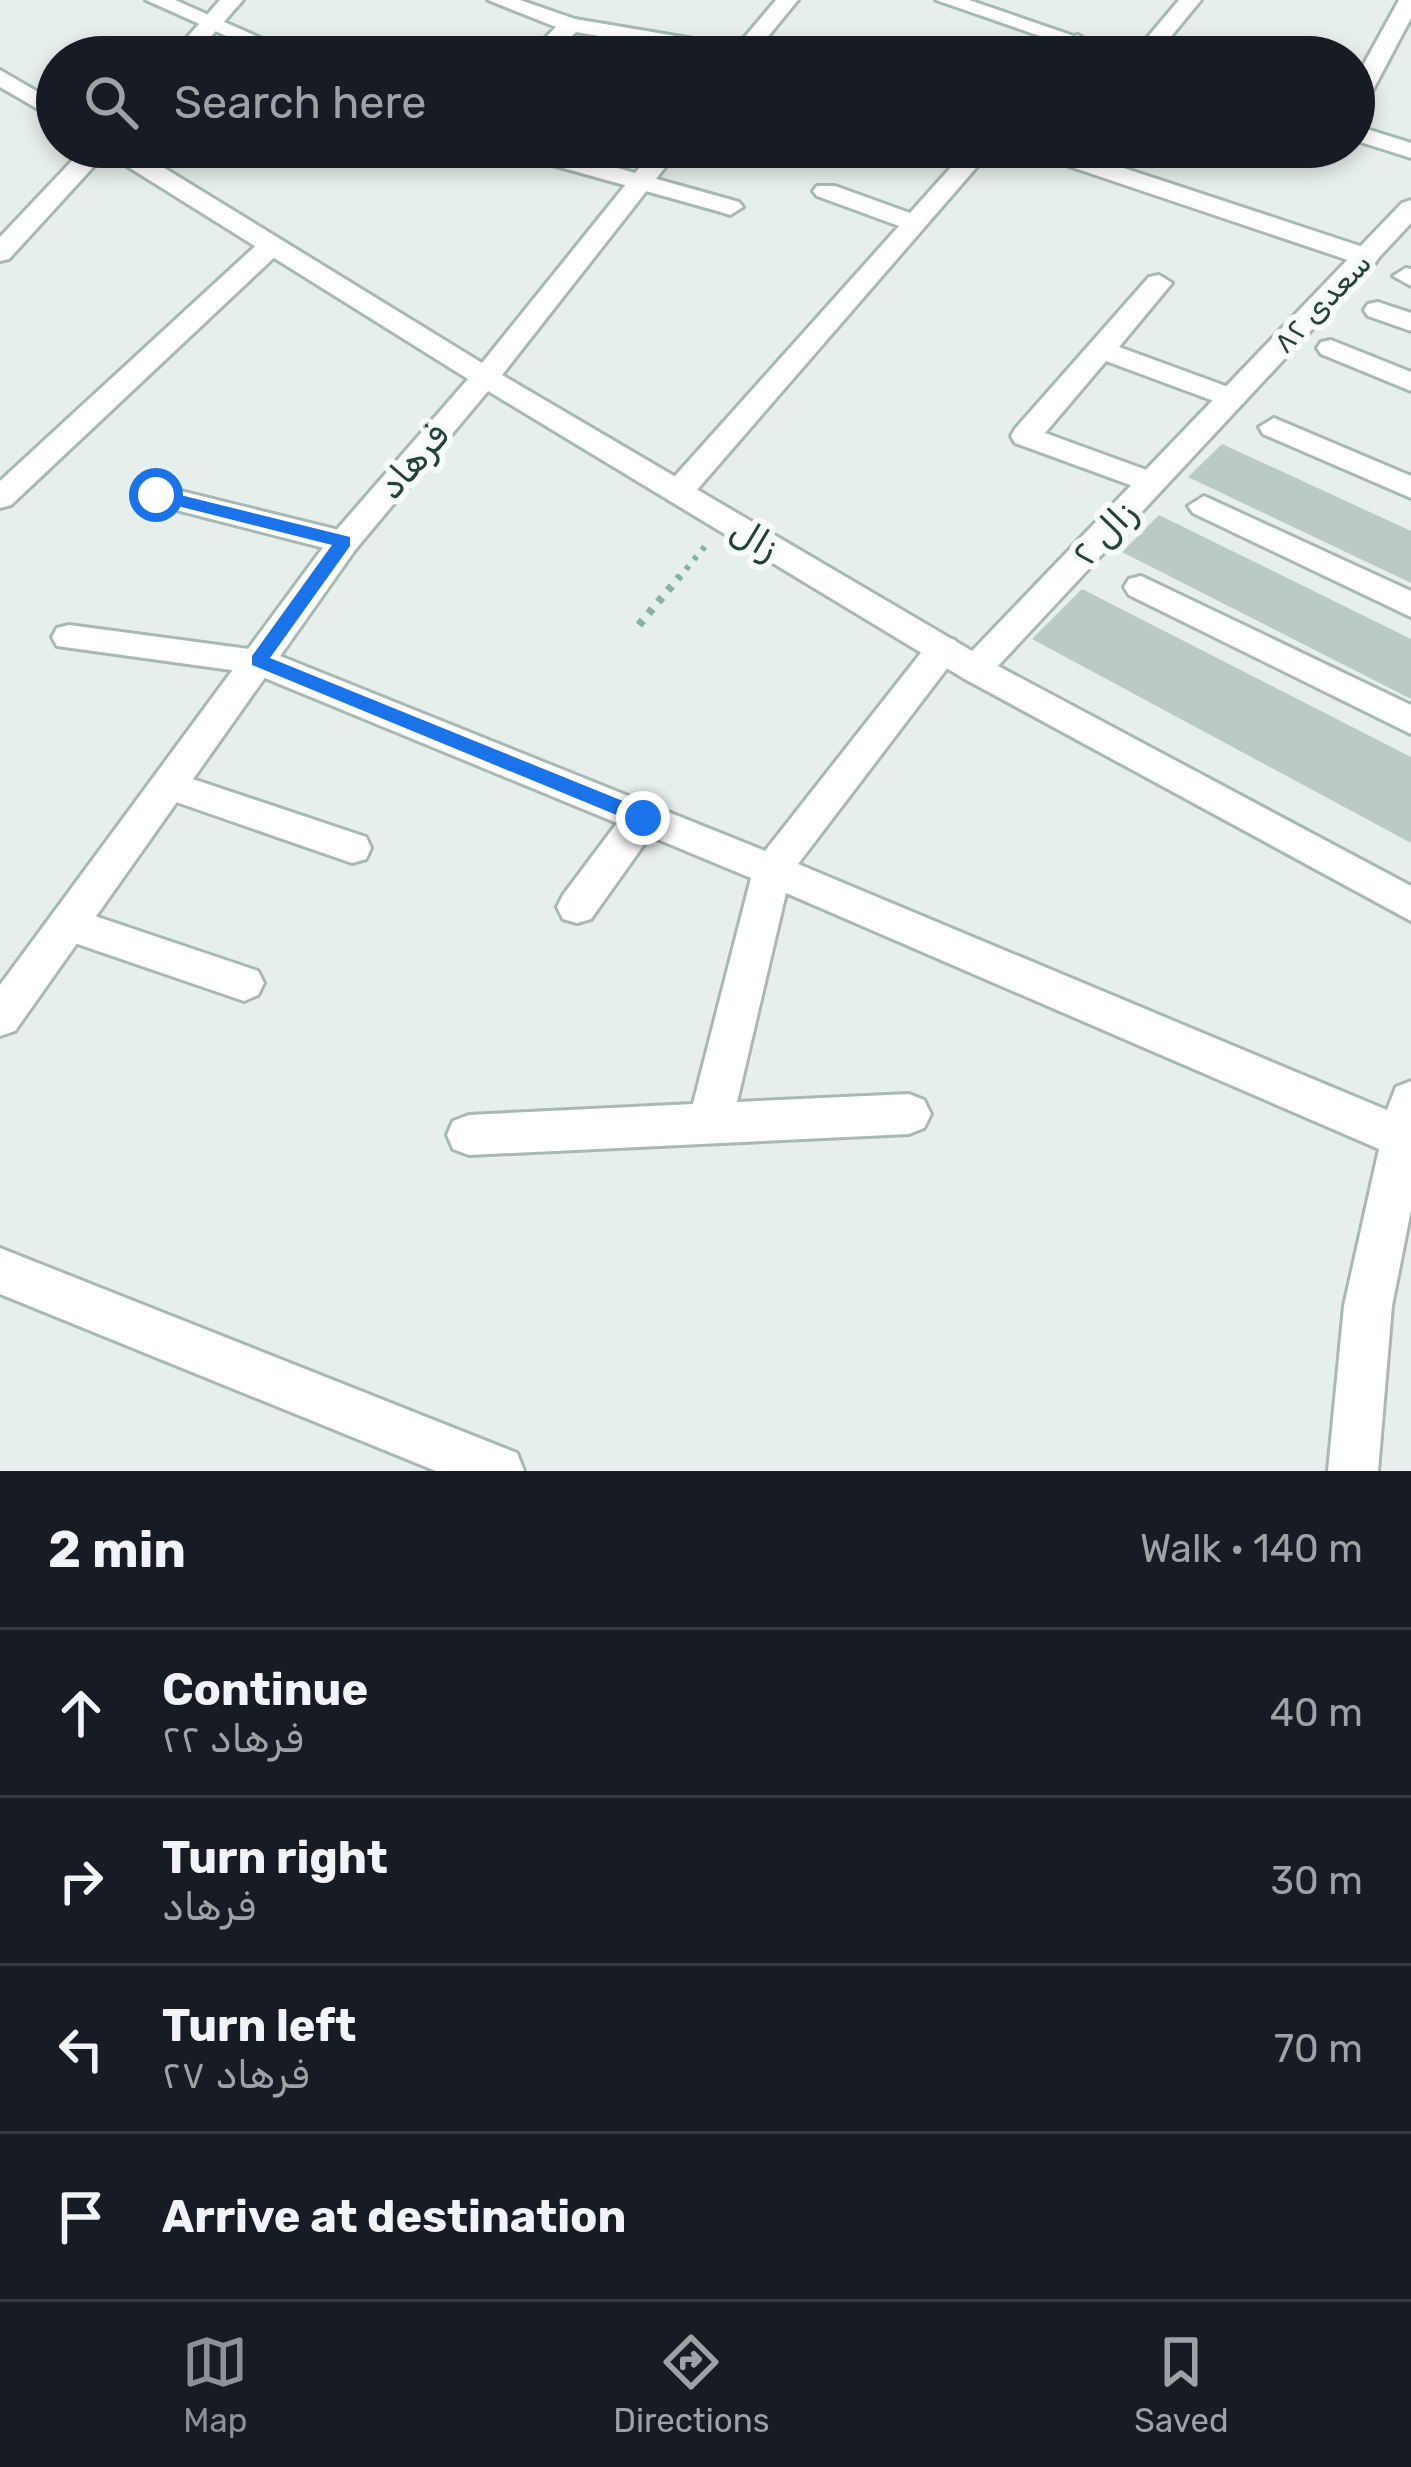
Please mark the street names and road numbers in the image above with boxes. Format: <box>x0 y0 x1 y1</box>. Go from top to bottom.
street label: سعدی ۸۲ <box>1265 245 1379 361</box>
street label: فرهاد <box>368 414 458 508</box>
street label: زال ۲ <box>1063 491 1145 575</box>
street label: زال <box>723 507 787 569</box>

